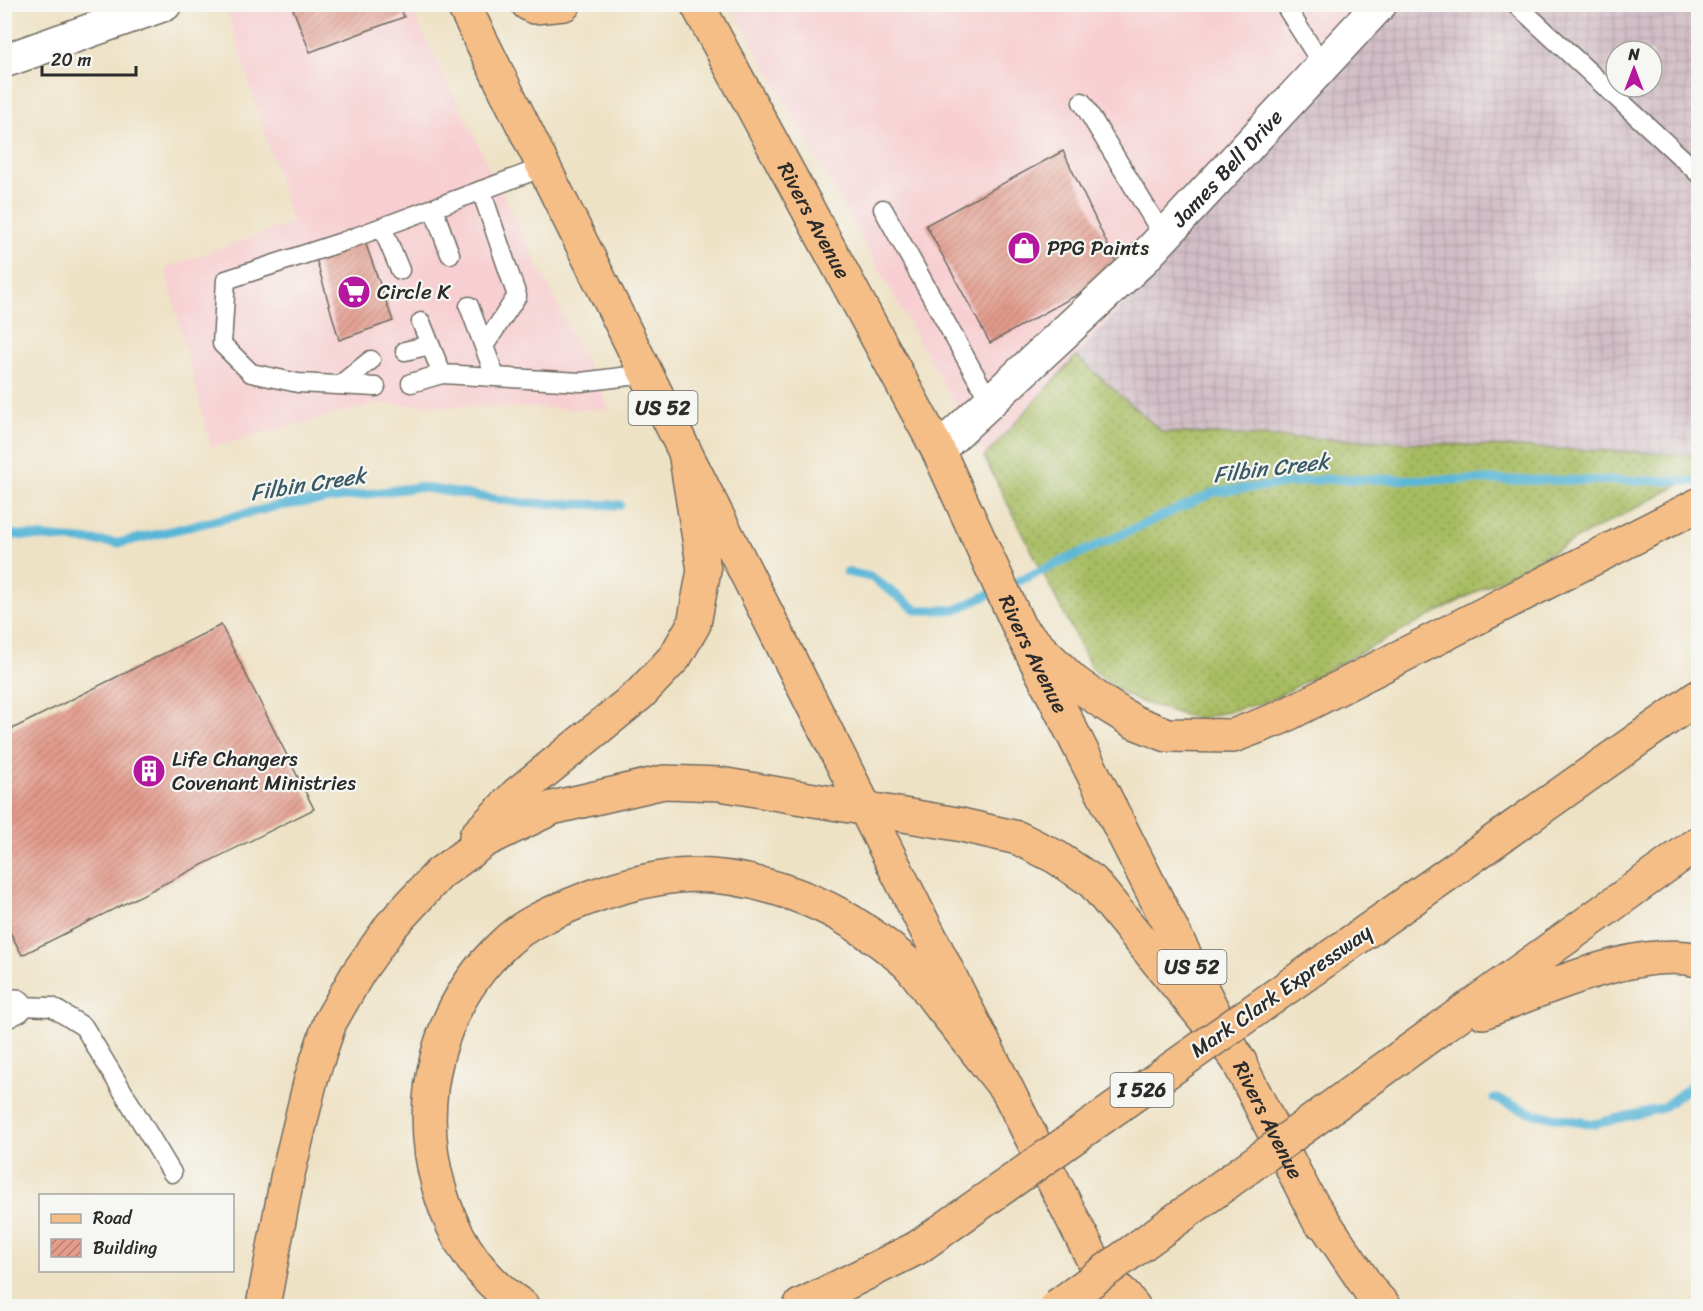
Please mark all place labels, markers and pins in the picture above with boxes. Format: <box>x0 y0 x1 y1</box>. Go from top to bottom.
place label: PPG Paints <box>1047 229 1149 267</box>
shop icon: PPG Paints <box>1006 230 1042 266</box>
place label: Circle K <box>377 273 451 311</box>
supermarket icon: Circle K <box>336 274 372 310</box>
place label: Life Changers Covenant Ministries <box>172 740 356 802</box>
building icon: Life Changers Covenant Ministries <box>131 753 167 789</box>

